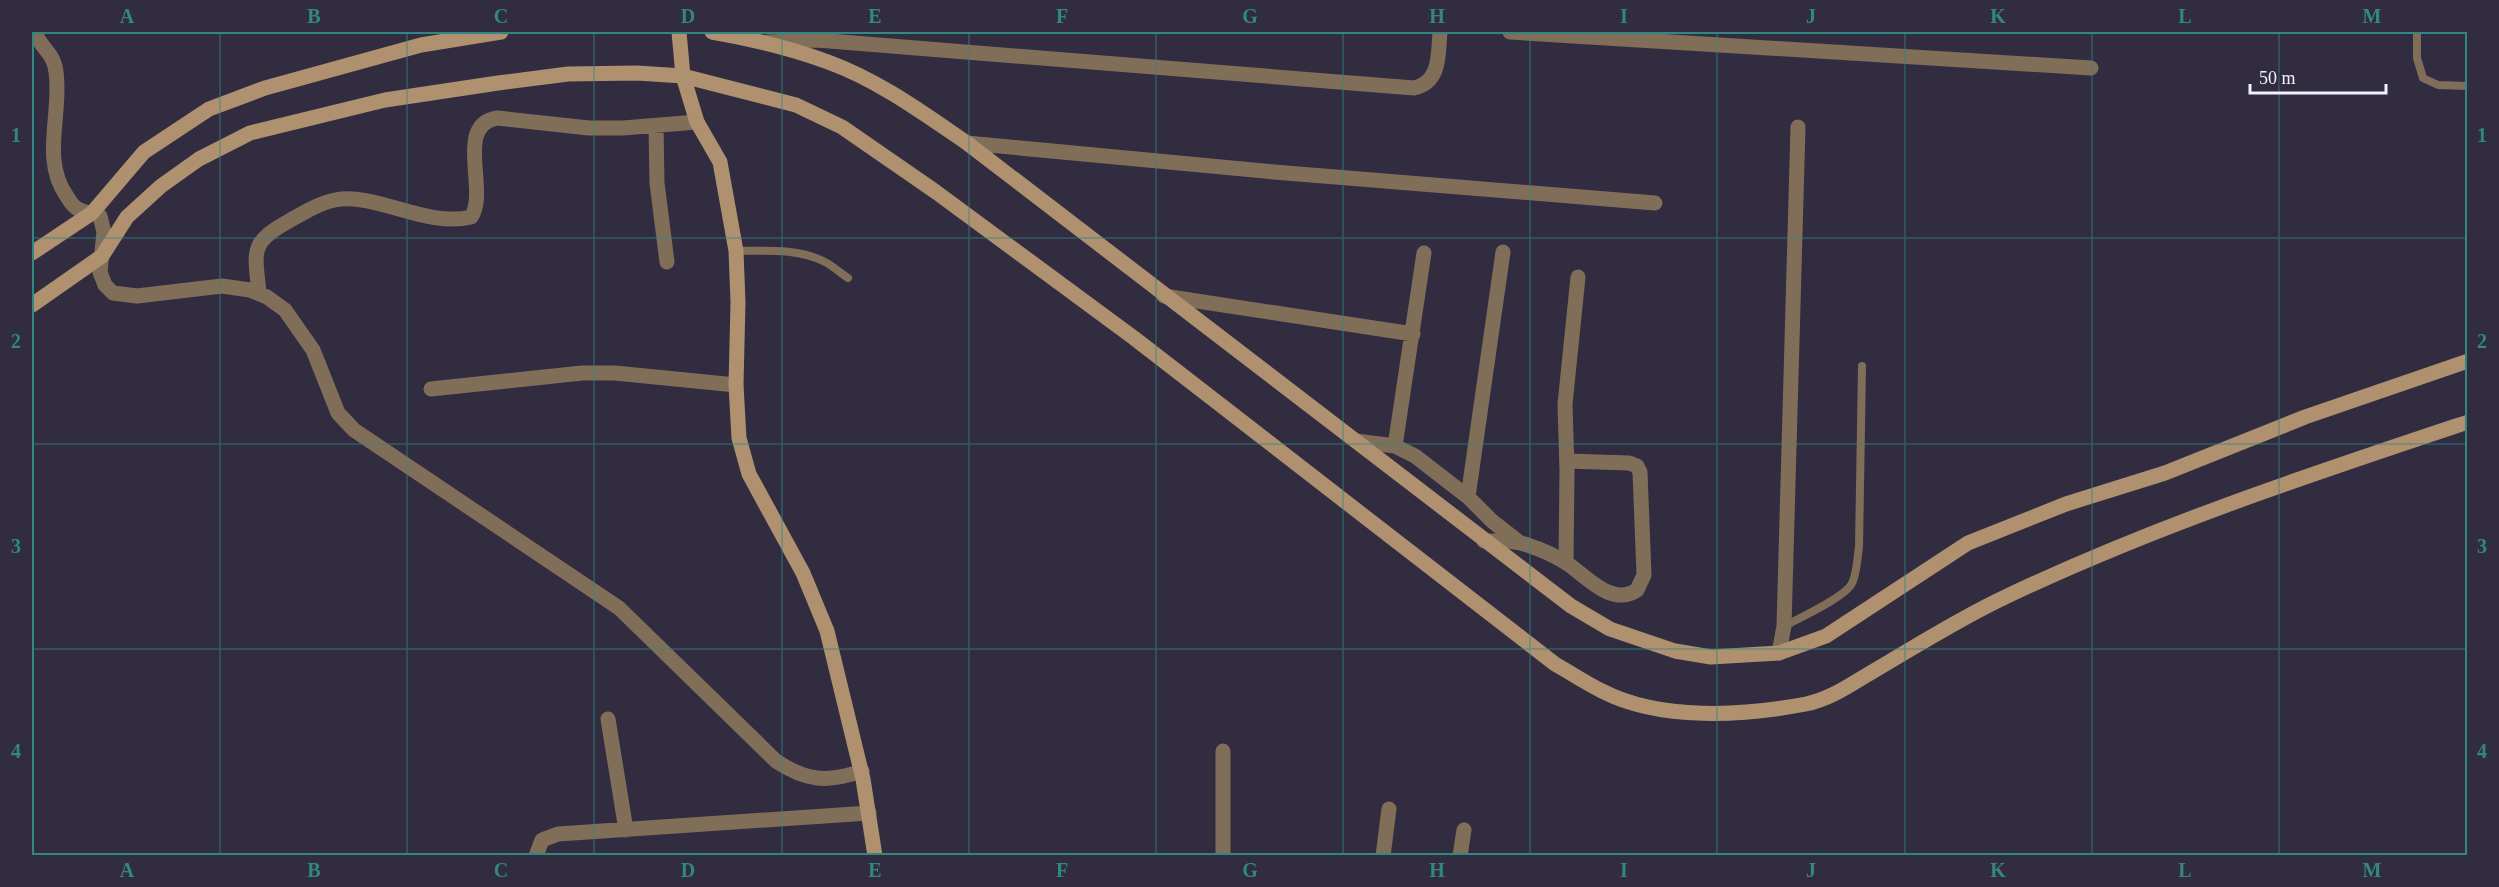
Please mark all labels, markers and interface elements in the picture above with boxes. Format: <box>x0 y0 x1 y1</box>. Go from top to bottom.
text: A <box>120 5 135 27</box>
text: B <box>307 5 321 27</box>
text: C <box>494 5 508 27</box>
text: D <box>681 5 695 27</box>
text: E <box>868 5 882 27</box>
text: F <box>1056 5 1068 27</box>
text: G <box>1242 5 1258 27</box>
text: H <box>1429 5 1445 27</box>
text: I <box>1620 5 1628 27</box>
text: J <box>1806 5 1816 27</box>
text: K <box>1990 5 2006 27</box>
text: L <box>2178 5 2192 27</box>
text: M <box>2363 5 2382 27</box>
scale bar <box>2250 57 2386 95</box>
text: 50 m <box>2259 68 2296 88</box>
text: 1 <box>11 124 21 146</box>
text: 1 <box>2477 124 2487 146</box>
text: 2 <box>11 330 21 352</box>
text: 2 <box>2477 330 2487 352</box>
text: 3 <box>11 535 21 557</box>
text: 3 <box>2477 535 2487 557</box>
text: 4 <box>11 740 21 762</box>
text: 4 <box>2477 740 2487 762</box>
text: A <box>120 859 135 881</box>
text: B <box>307 859 321 881</box>
text: C <box>494 859 508 881</box>
text: D <box>681 859 695 881</box>
text: E <box>868 859 882 881</box>
text: F <box>1056 859 1068 881</box>
text: G <box>1242 859 1258 881</box>
text: H <box>1429 859 1445 881</box>
text: I <box>1620 859 1628 881</box>
text: J <box>1806 859 1816 881</box>
text: K <box>1990 859 2006 881</box>
text: L <box>2178 859 2192 881</box>
text: M <box>2363 859 2382 881</box>

